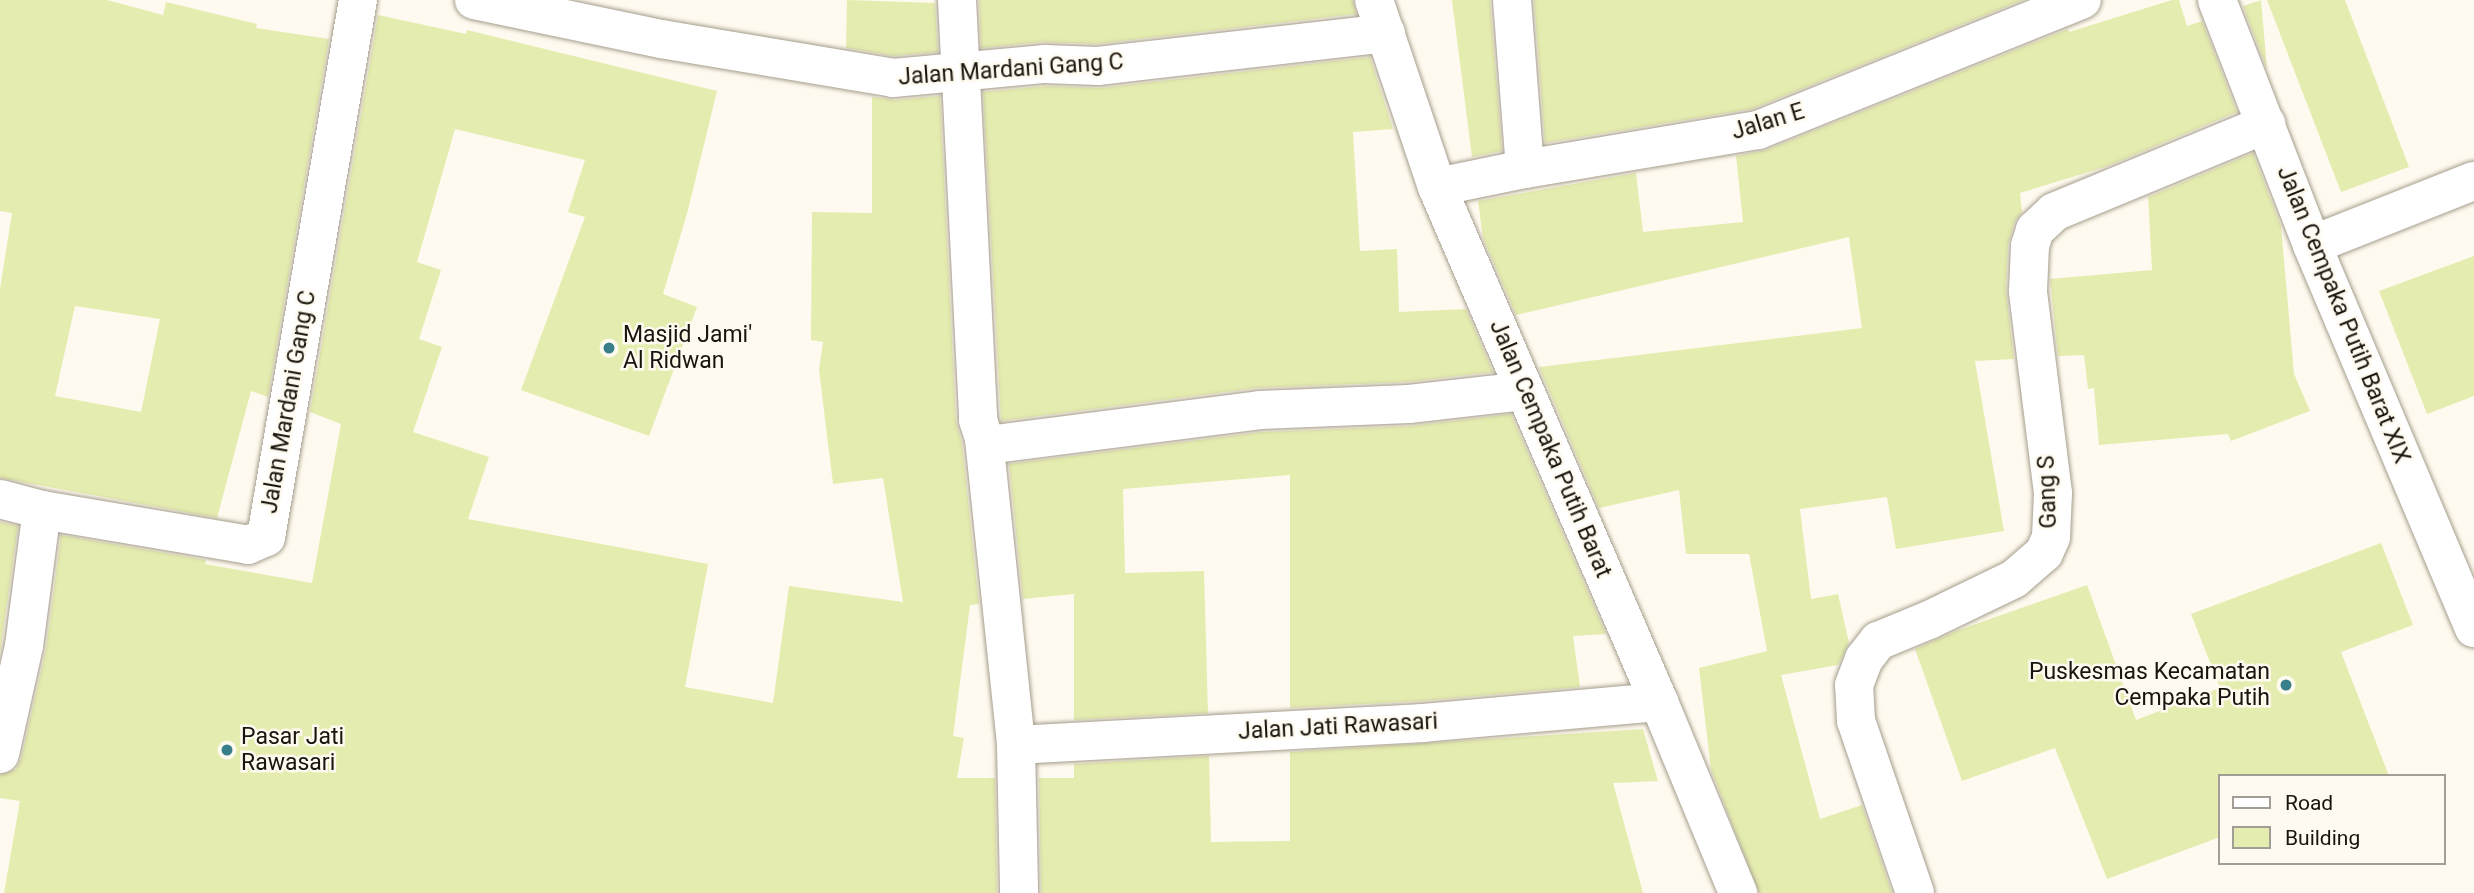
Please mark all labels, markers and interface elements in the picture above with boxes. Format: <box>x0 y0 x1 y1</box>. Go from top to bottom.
street label: Jalan Mardani Gang C <box>897 48 1125 92</box>
street label: Jalan E <box>1728 98 1808 146</box>
street label: Jalan Cempaka Putih Barat XIX <box>2271 162 2415 468</box>
street label: Jalan Mardani Gang C <box>256 288 322 516</box>
street label: Jalan Cempaka Putih Barat <box>1483 316 1617 582</box>
place label: Masjid Jami' Al Ridwan <box>623 321 752 375</box>
marker: Masjid Jami' Al Ridwan <box>601 340 617 356</box>
street label: Gang S <box>2033 455 2063 529</box>
place label: Puskesmas Kecamatan Cempaka Putih <box>2029 658 2270 712</box>
marker: Puskesmas Kecamatan Cempaka Putih <box>2276 675 2296 695</box>
street label: Jalan Jati Rawasari <box>1237 708 1439 746</box>
place label: Pasar Jati Rawasari <box>241 723 344 777</box>
marker: Pasar Jati Rawasari <box>219 742 235 758</box>
legend <box>2218 774 2446 865</box>
text: Road <box>2285 791 2333 815</box>
text: Building <box>2285 826 2360 850</box>

